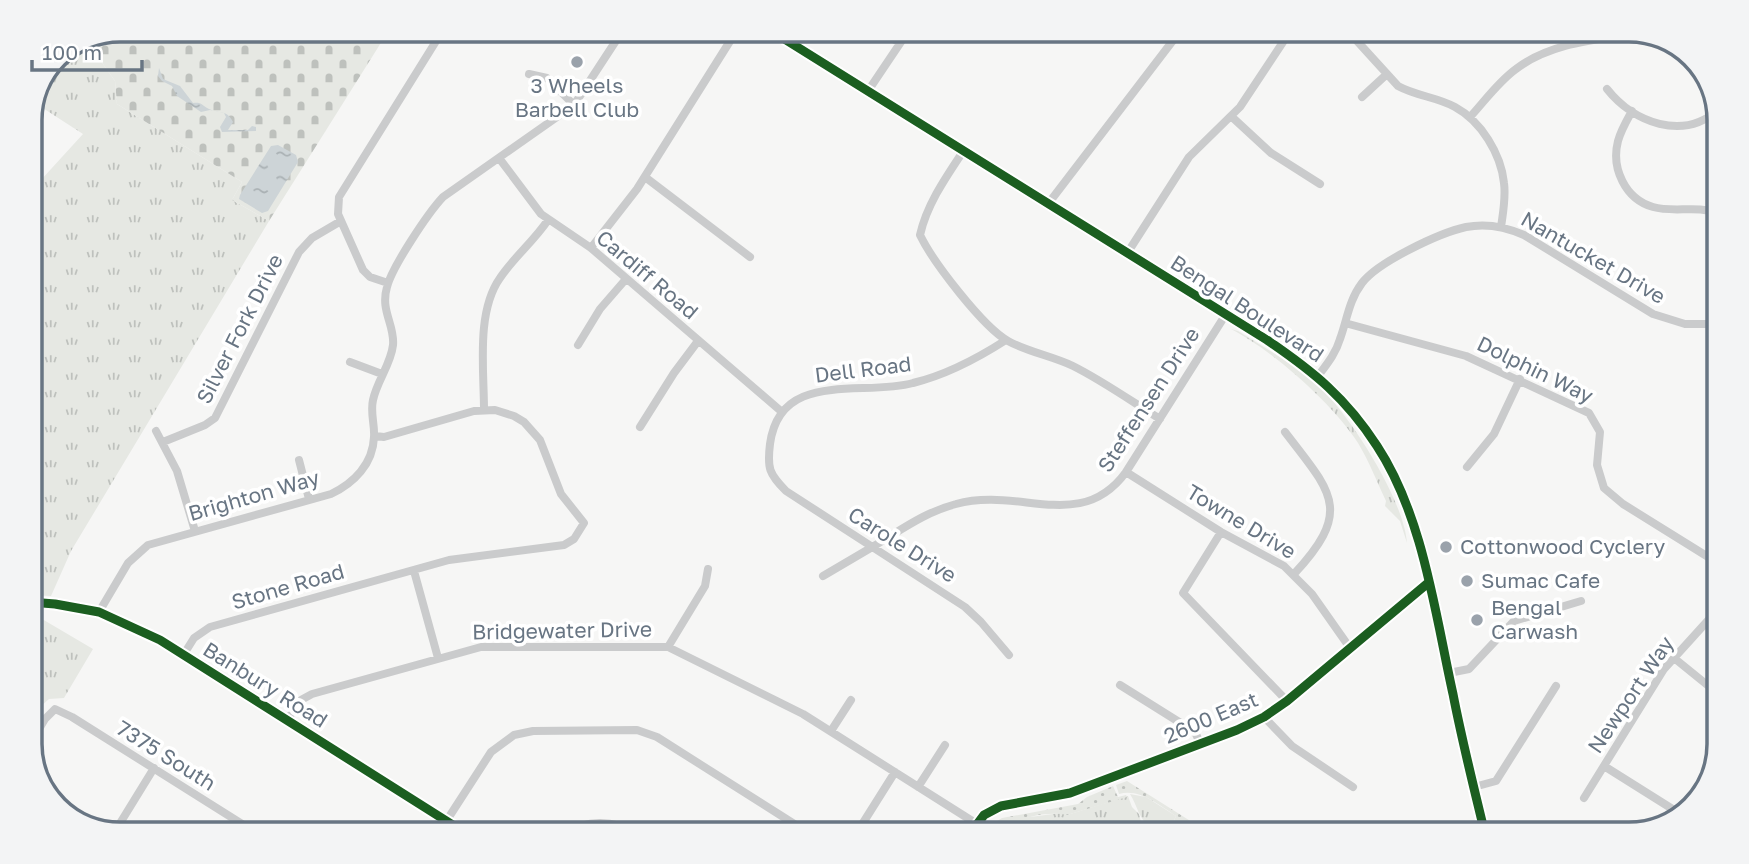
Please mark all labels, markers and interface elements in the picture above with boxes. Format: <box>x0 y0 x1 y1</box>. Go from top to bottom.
scale bar <box>32 28 142 72</box>
text: 100 m <box>42 39 102 65</box>
marker: 3 Wheels Barbell Club <box>569 54 585 70</box>
place label: 3 Wheels Barbell Club <box>515 72 639 122</box>
street label: Nantucket Drive <box>1517 205 1670 309</box>
street label: Cardiff Road <box>591 224 704 324</box>
street label: Silver Fork Drive <box>190 249 288 408</box>
street label: Bengal Boulevard <box>1166 249 1329 367</box>
street label: Steffensen Drive <box>1092 322 1205 477</box>
street label: Dolphin Way <box>1473 330 1598 409</box>
street label: Dell Road <box>813 350 913 388</box>
street label: Brighton Way <box>185 464 323 526</box>
street label: Towne Drive <box>1182 478 1301 564</box>
street label: Carole Drive <box>844 501 961 588</box>
place label: Cottonwood Cyclery <box>1460 533 1666 559</box>
marker: Cottonwood Cyclery <box>1438 539 1454 555</box>
street label: Stone Road <box>228 558 347 614</box>
place label: Sumac Cafe <box>1481 567 1600 593</box>
marker: Sumac Cafe <box>1459 573 1475 589</box>
place label: Bengal Carwash <box>1491 594 1578 644</box>
marker: Bengal Carwash <box>1469 612 1485 628</box>
street label: Bridgewater Drive <box>472 615 652 645</box>
street label: Newport Way <box>1582 631 1679 758</box>
street label: Banbury Road <box>199 636 333 733</box>
street label: 2600 East <box>1159 686 1262 749</box>
street label: 7375 South <box>112 714 221 796</box>

